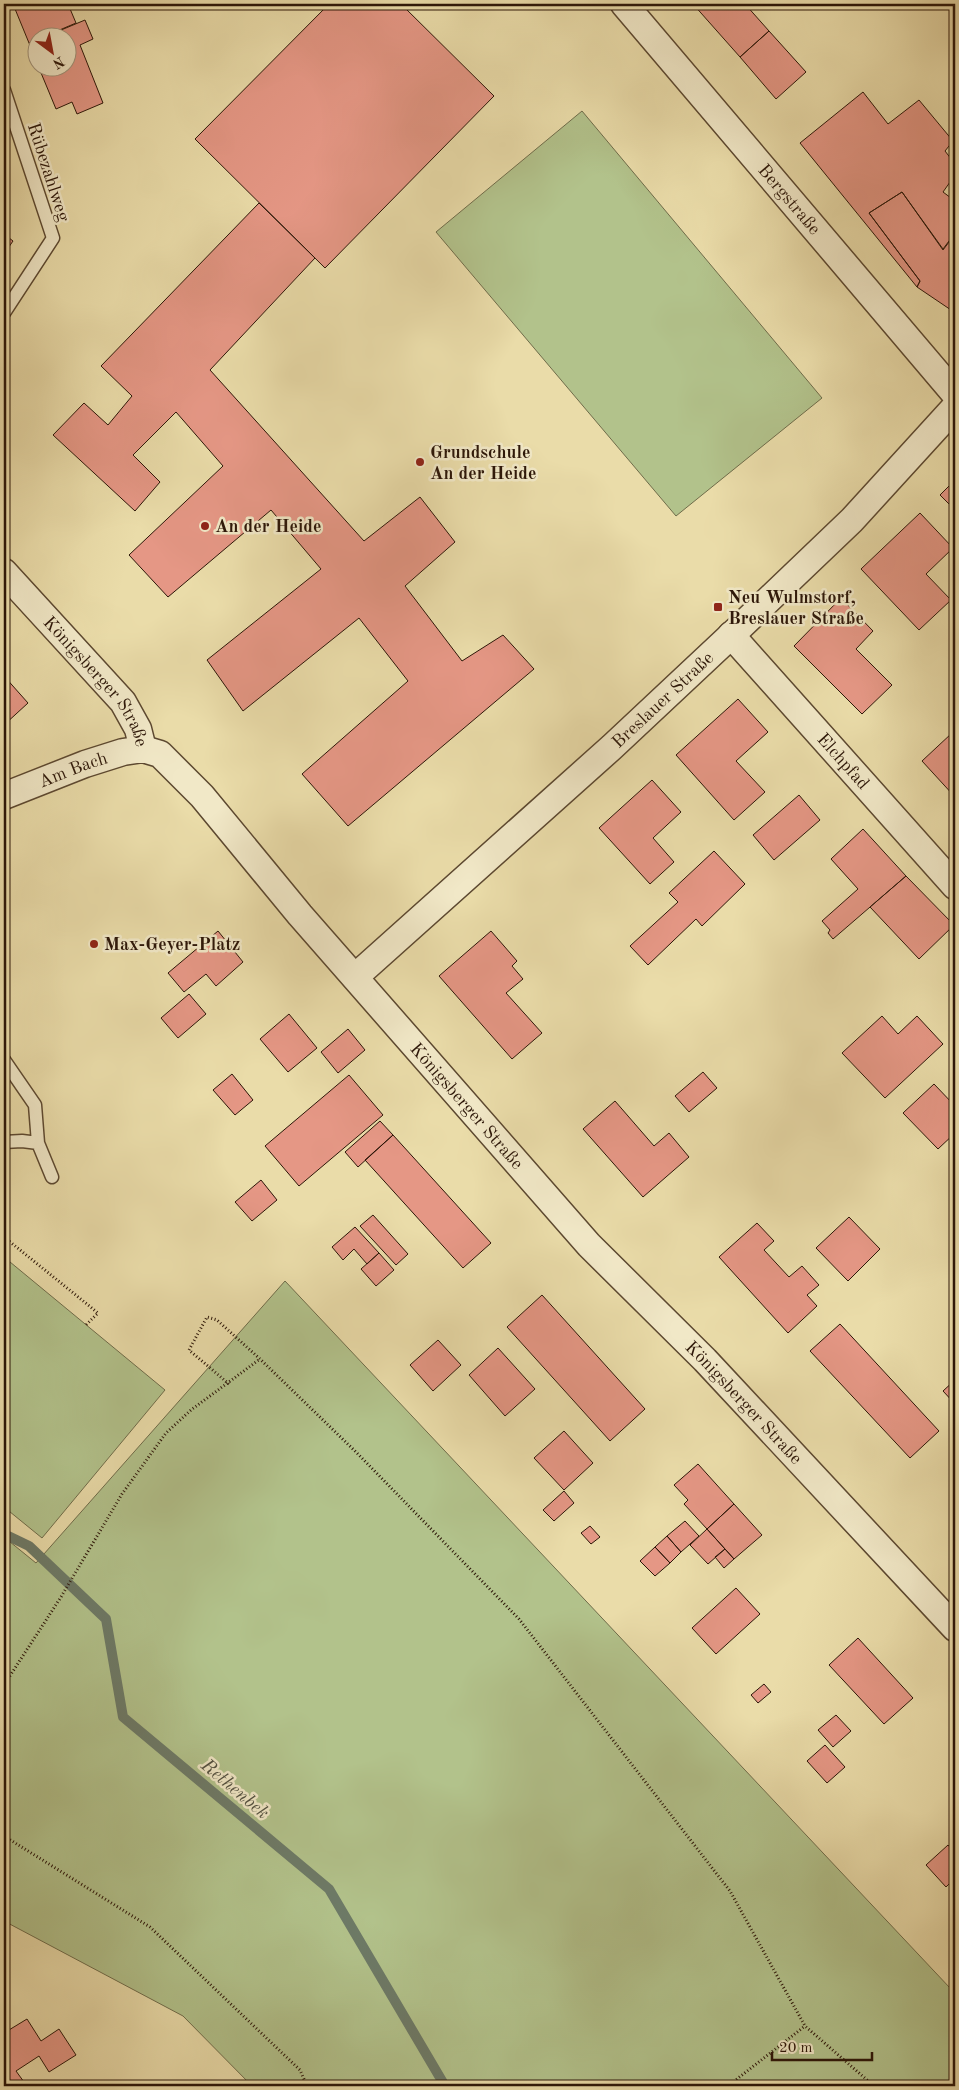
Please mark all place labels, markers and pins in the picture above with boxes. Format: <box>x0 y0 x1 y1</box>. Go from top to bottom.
place label: Grundschule An der Heide <box>430 444 537 483</box>
marker: Grundschule An der Heide <box>414 456 426 468</box>
place label: An der Heide <box>215 518 322 536</box>
marker: An der Heide <box>199 520 211 532</box>
place label: Neu Wulmstorf, Breslauer Straße <box>728 589 864 628</box>
marker: Neu Wulmstorf, Breslauer Straße <box>712 601 724 613</box>
place label: Max-Geyer-Platz <box>104 936 240 954</box>
marker: Max-Geyer-Platz <box>88 938 100 950</box>

